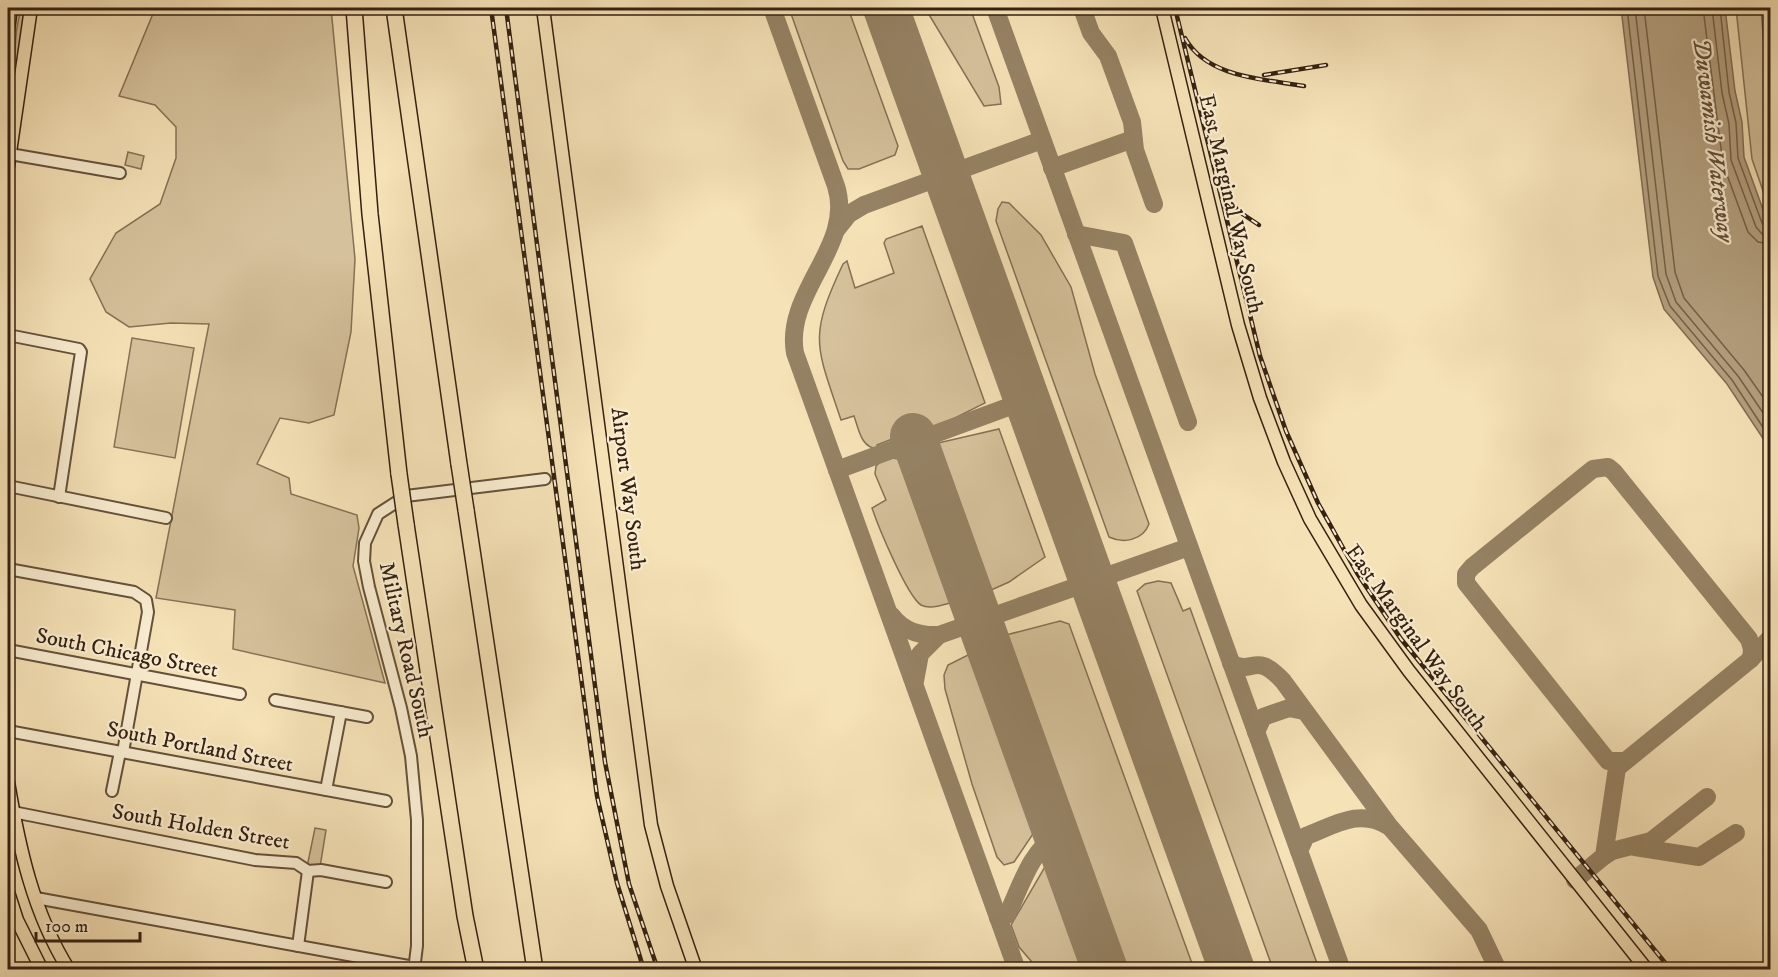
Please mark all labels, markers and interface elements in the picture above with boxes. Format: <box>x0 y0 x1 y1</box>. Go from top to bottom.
water label: Duwamish Waterway <box>1686 36 1741 245</box>
street label: East Marginal Way South <box>1193 91 1270 317</box>
street label: Airport Way South <box>605 406 651 573</box>
street label: East Marginal Way South <box>1339 539 1493 737</box>
street label: Military Road South <box>373 560 439 741</box>
street label: South Chicago Street <box>34 622 220 684</box>
street label: South Portland Street <box>104 716 296 778</box>
street label: South Holden Street <box>110 798 292 856</box>
scale bar <box>36 905 140 943</box>
text: 100 m <box>45 916 88 938</box>

